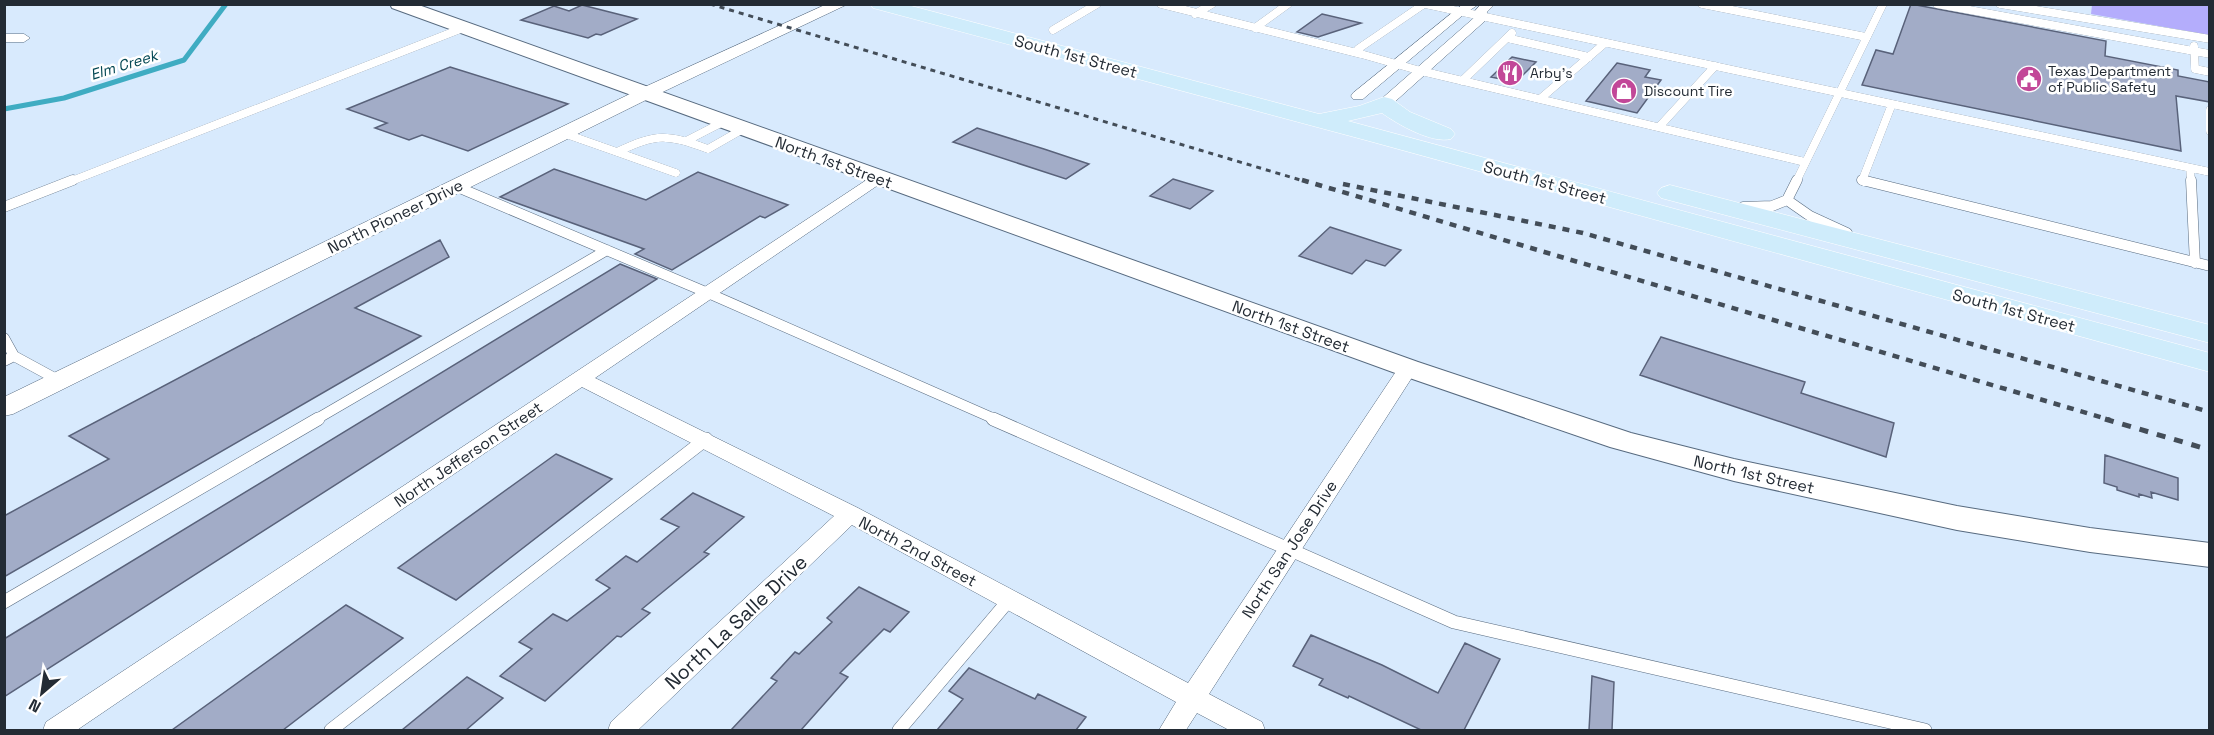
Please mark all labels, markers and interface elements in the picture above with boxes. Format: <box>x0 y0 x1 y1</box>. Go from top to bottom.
street label: South 1st Street <box>1012 30 1139 83</box>
water label: Elm Creek <box>88 45 162 84</box>
restaurant icon: Arby's <box>1495 58 1525 88</box>
place label: Texas Department of Public Safety <box>2048 62 2171 96</box>
place label: Arby's <box>1530 64 1573 82</box>
public building icon: Texas Department of Public Safety <box>2014 64 2044 94</box>
shop icon: Discount Tire <box>1609 76 1639 106</box>
place label: Discount Tire <box>1644 82 1733 100</box>
street label: North 1st Street <box>772 132 895 193</box>
street label: South 1st Street <box>1481 156 1608 209</box>
street label: North Pioneer Drive <box>324 174 467 258</box>
street label: South 1st Street <box>1950 284 2077 337</box>
street label: North 1st Street <box>1229 296 1352 357</box>
street label: North Jefferson Street <box>390 397 546 512</box>
street label: North 1st Street <box>1692 450 1816 499</box>
street label: North San Jose Drive <box>1237 476 1342 622</box>
street label: North 2nd Street <box>855 512 980 591</box>
street label: North La Salle Drive <box>659 549 813 695</box>
north arrow <box>12 663 72 723</box>
text: N <box>25 694 45 717</box>

